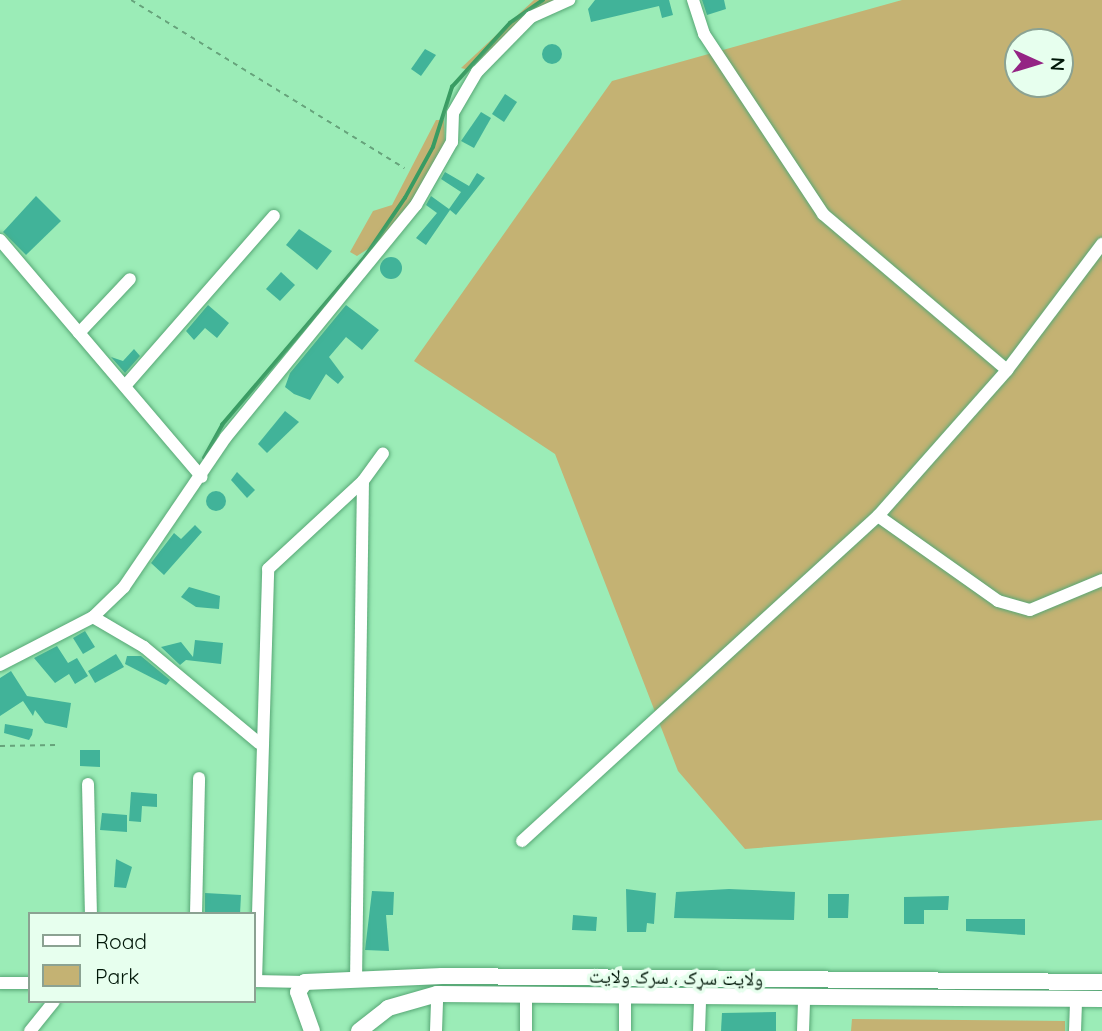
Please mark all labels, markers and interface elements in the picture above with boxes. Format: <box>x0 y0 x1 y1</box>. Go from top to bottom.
north arrow <box>1004 28 1074 98</box>
text: N <box>1045 57 1070 72</box>
legend <box>28 912 256 1003</box>
text: Road <box>95 928 147 954</box>
text: Park <box>95 963 139 989</box>
street label: ولایت سړک ، سرک ولایت <box>589 965 763 991</box>

